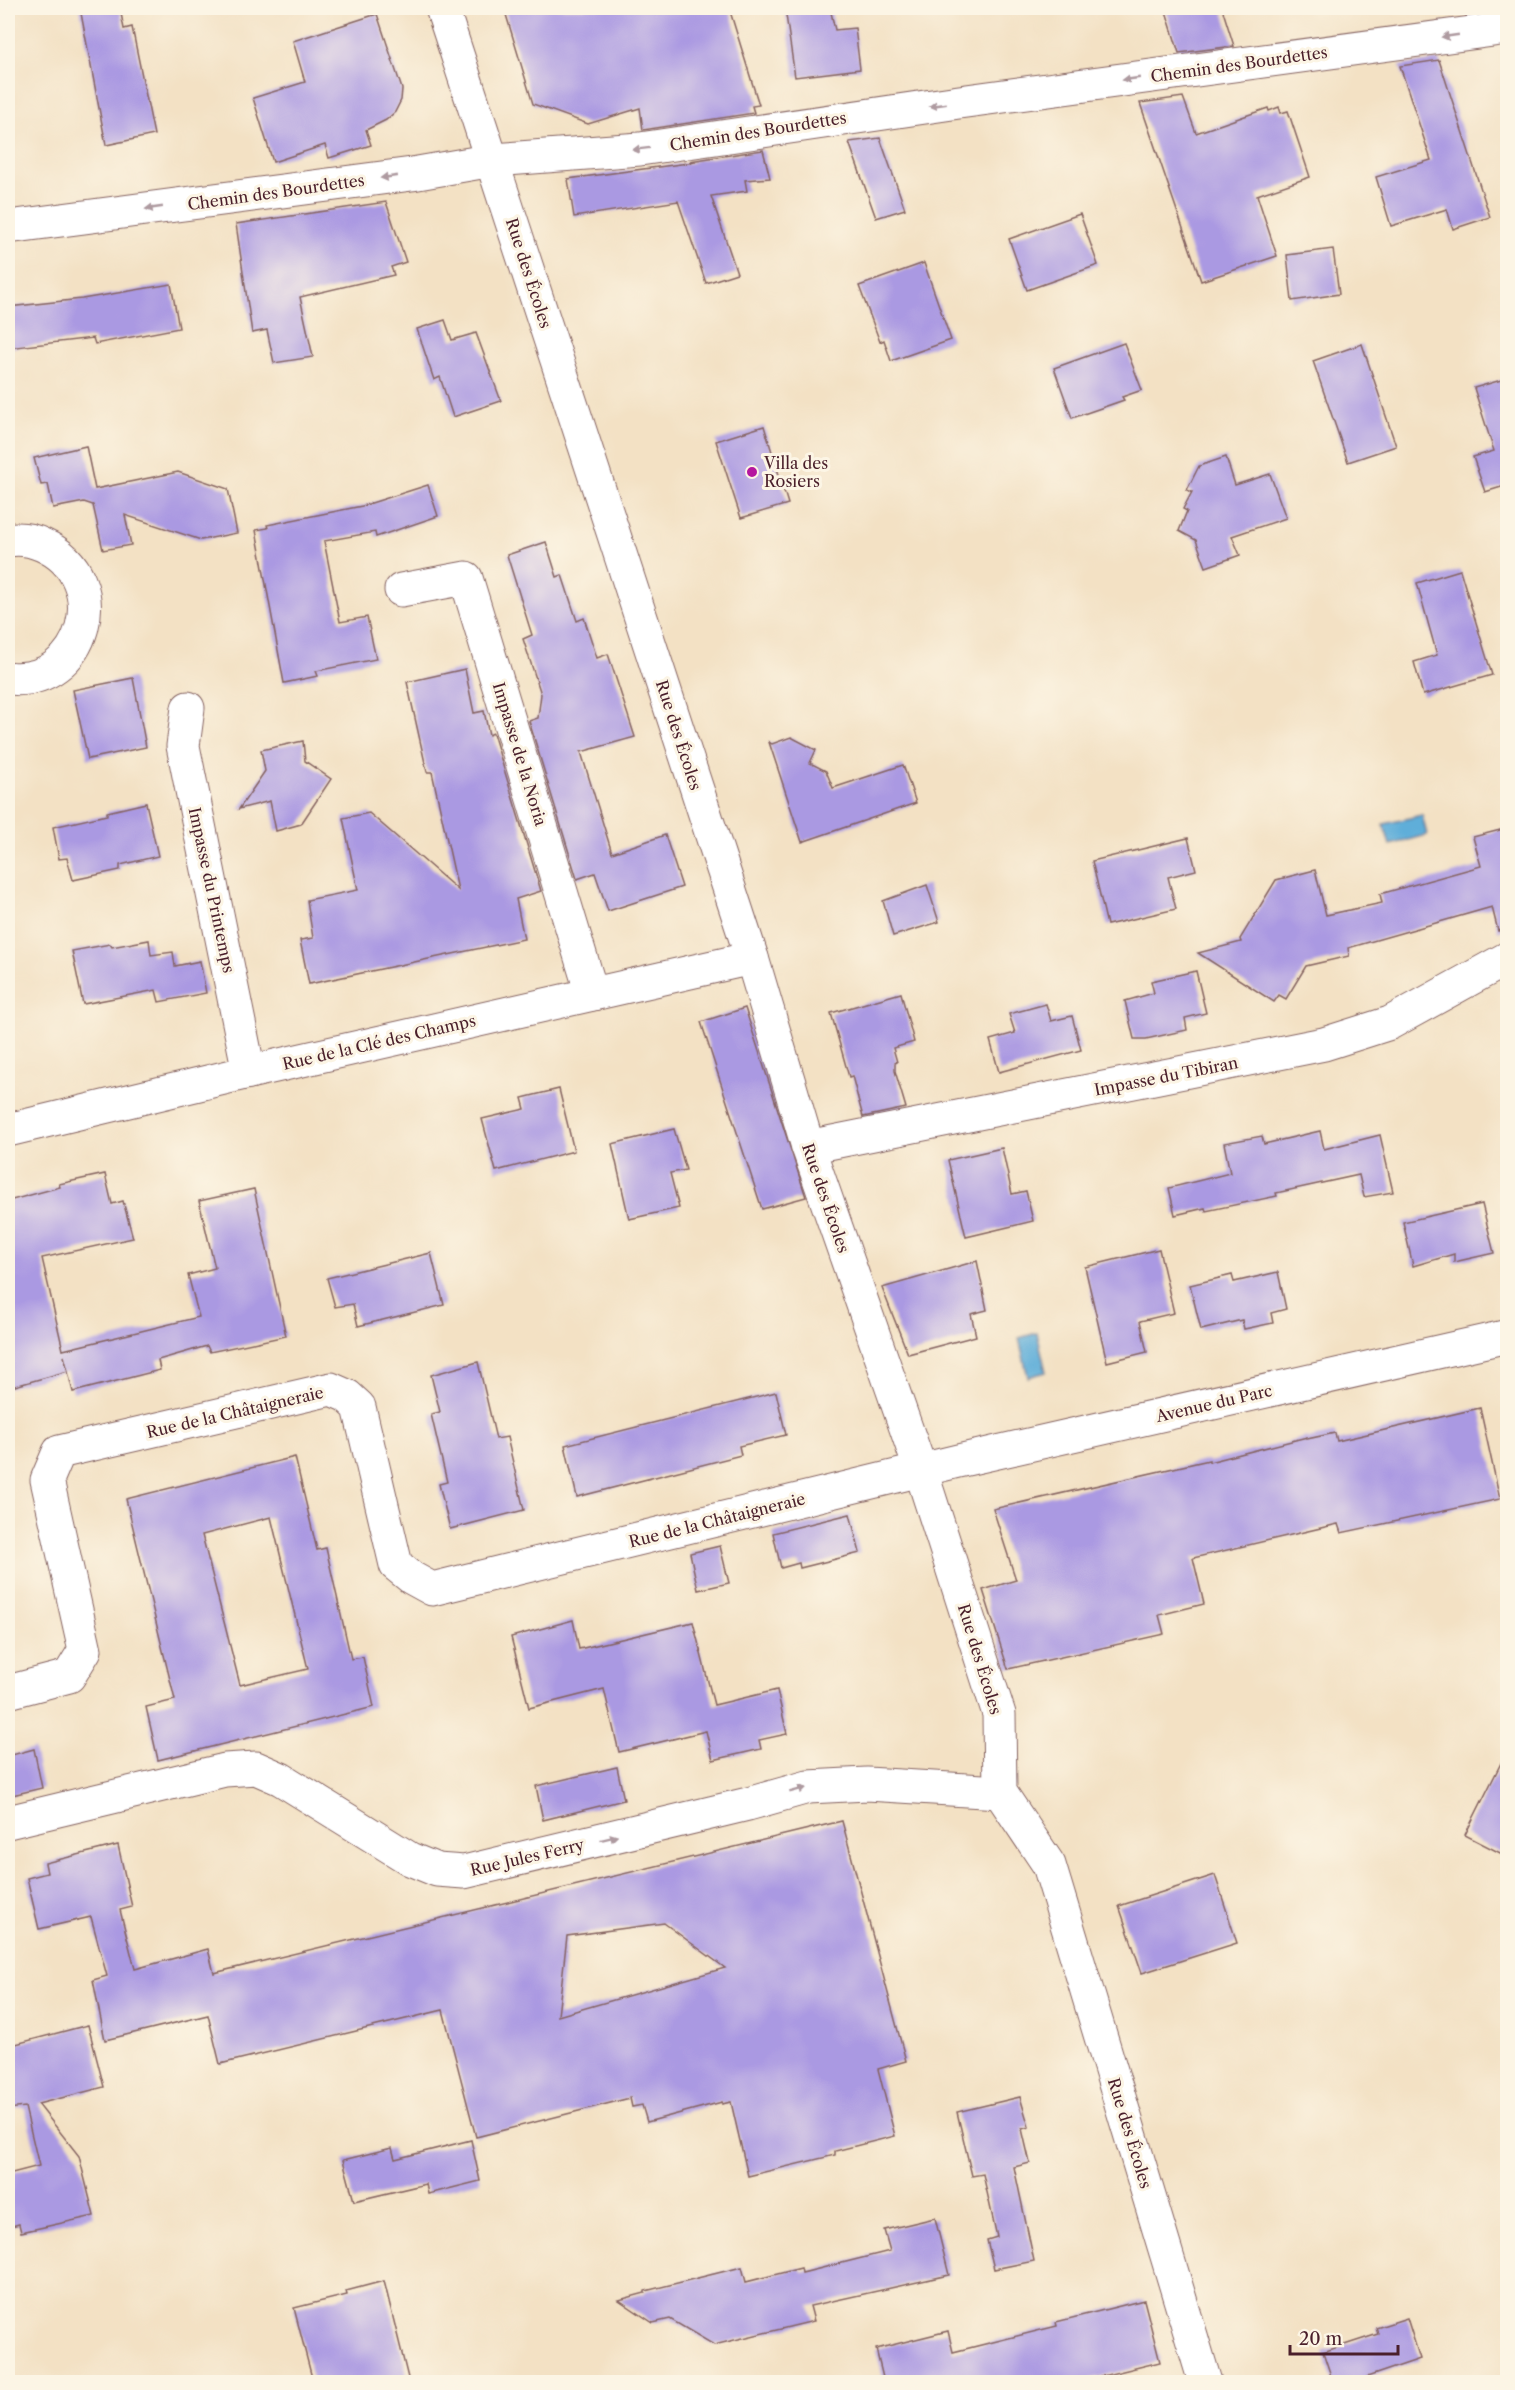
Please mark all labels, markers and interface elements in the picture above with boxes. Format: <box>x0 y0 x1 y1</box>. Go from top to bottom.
one-way arrow <box>1440 31 1459 41</box>
street label: Chemin des Bourdettes <box>1149 42 1329 86</box>
one-way arrow <box>1122 74 1141 83</box>
one-way arrow <box>928 100 947 109</box>
street label: Chemin des Bourdettes <box>668 107 848 155</box>
one-way arrow <box>632 144 651 153</box>
street label: Chemin des Bourdettes <box>186 170 366 214</box>
one-way arrow <box>379 172 398 181</box>
one-way arrow <box>144 203 163 212</box>
street label: Rue des Écoles <box>502 215 556 331</box>
place label: Villa des Rosiers <box>763 453 828 491</box>
marker: Villa des Rosiers <box>745 465 759 479</box>
street label: Rue des Écoles <box>652 677 706 793</box>
street label: Impasse de la Noria <box>489 680 552 829</box>
street label: Impasse du Printemps <box>185 805 239 975</box>
street label: Rue de la Clé des Champs <box>280 1010 478 1074</box>
street label: Impasse du Tibiran <box>1092 1052 1240 1100</box>
street label: Rue des Écoles <box>798 1141 854 1255</box>
street label: Avenue du Parc <box>1153 1380 1274 1426</box>
street label: Rue de la Châtaigneraie <box>145 1382 326 1442</box>
street label: Rue de la Châtaigneraie <box>627 1488 807 1552</box>
street label: Rue des Écoles <box>954 1601 1006 1717</box>
one-way arrow <box>789 1785 807 1794</box>
one-way arrow <box>600 1832 618 1842</box>
street label: Rue Jules Ferry <box>468 1834 587 1880</box>
street label: Rue des Écoles <box>1104 2075 1156 2191</box>
scale bar <box>1290 2318 1398 2356</box>
text: 20 m <box>1299 2328 1343 2350</box>

